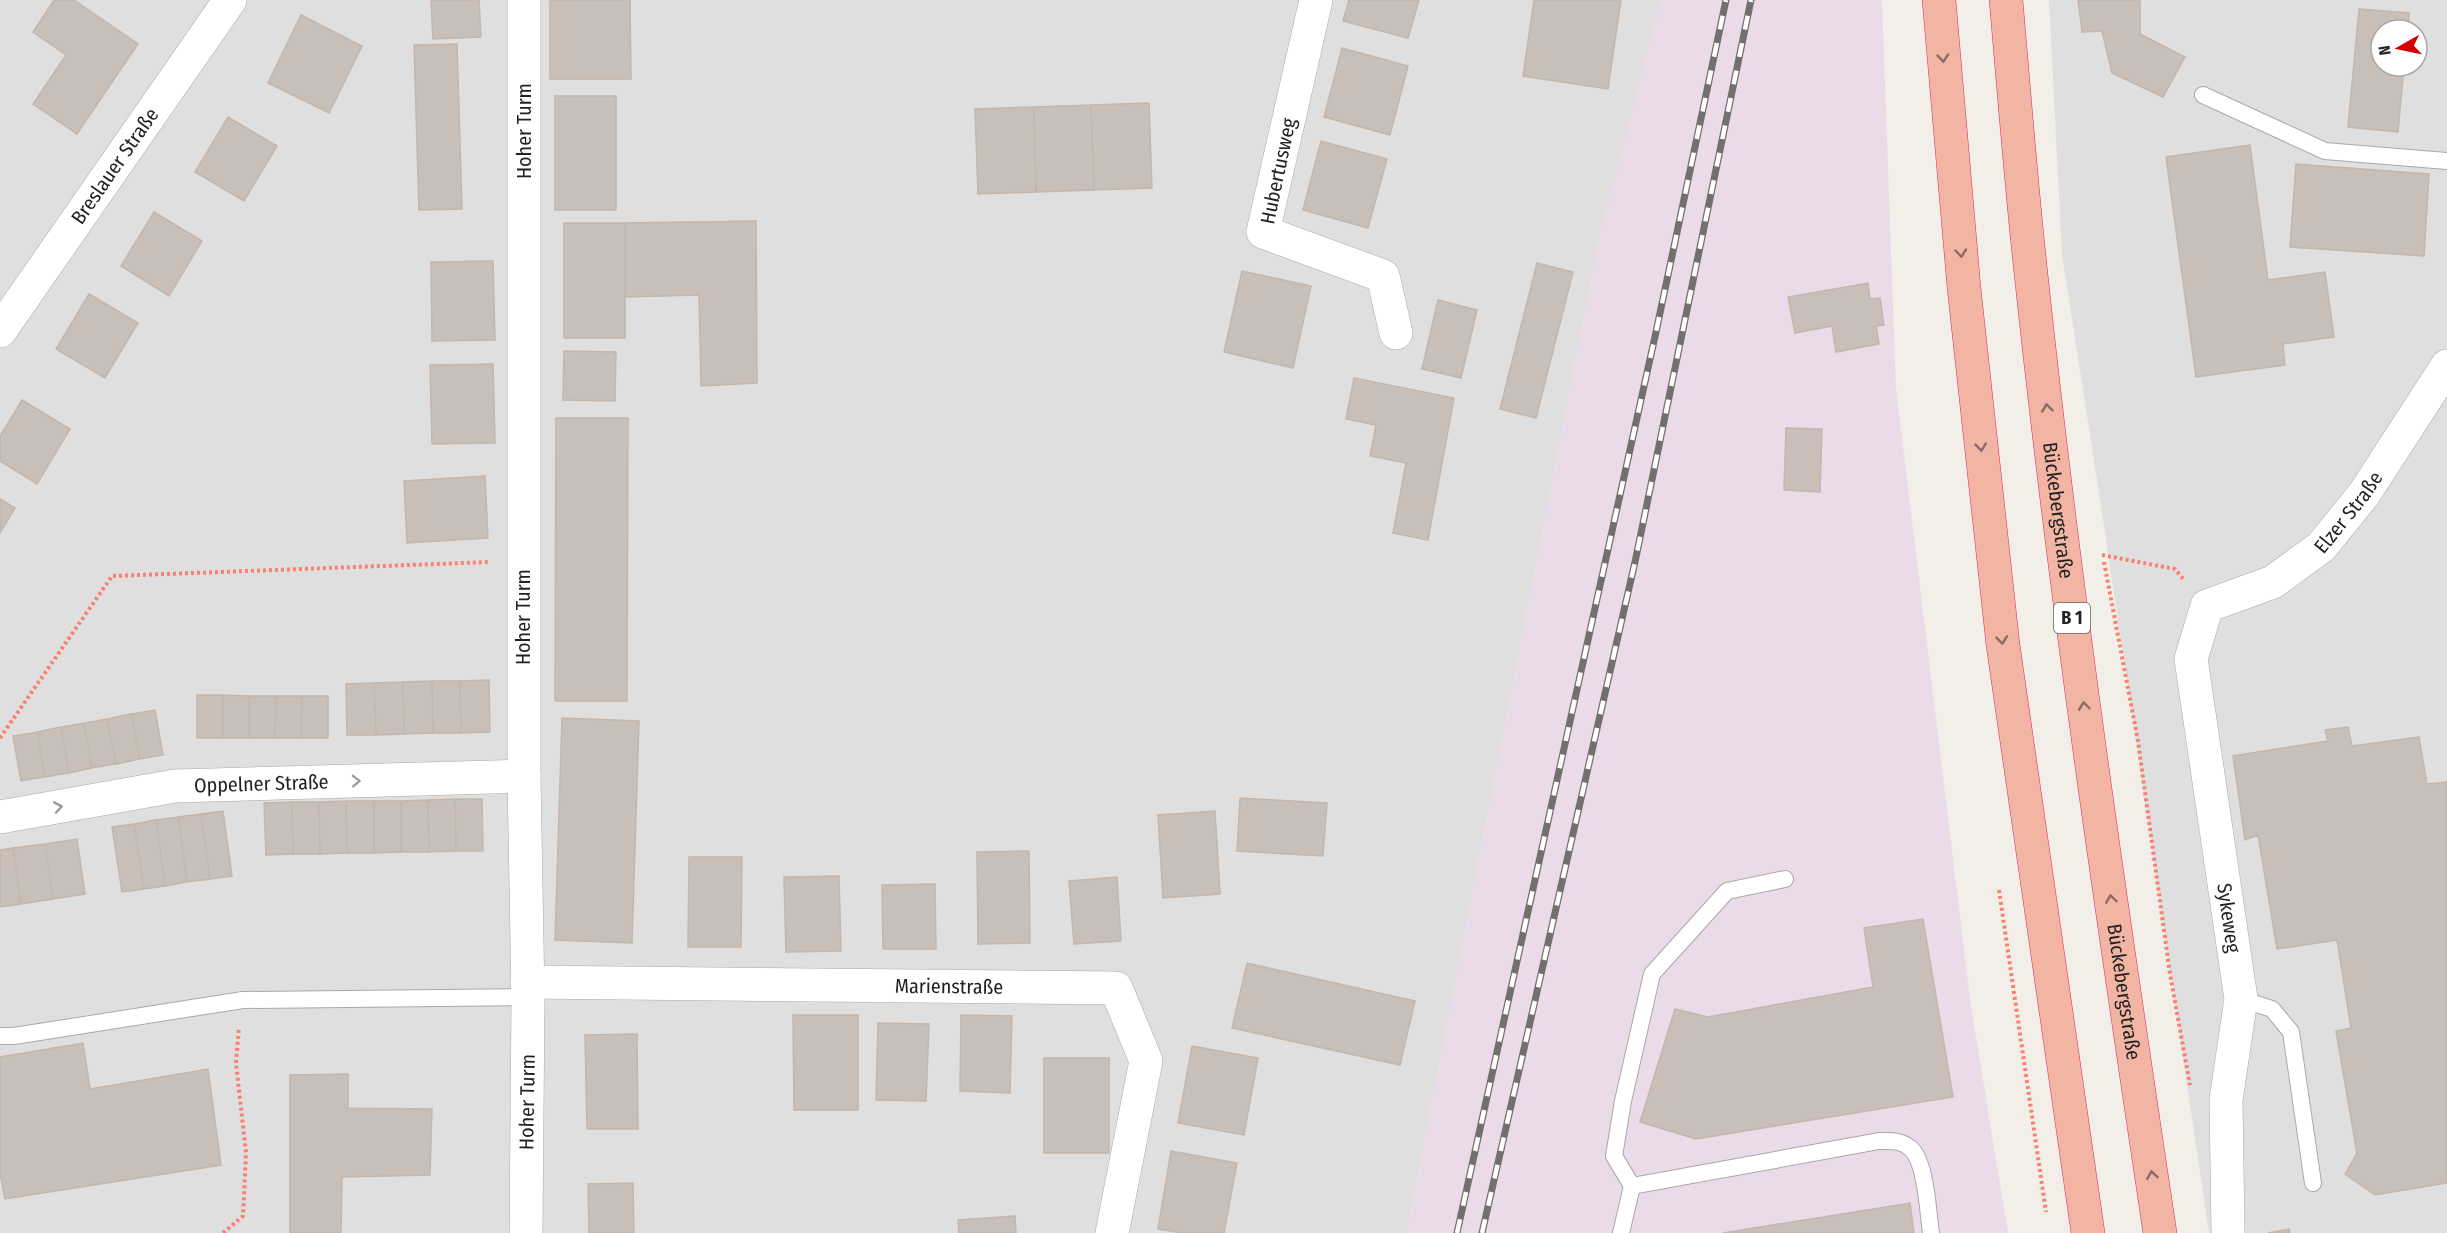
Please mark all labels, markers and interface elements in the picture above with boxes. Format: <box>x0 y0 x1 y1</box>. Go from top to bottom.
north arrow <box>2369 18 2429 78</box>
text: N <box>2375 44 2395 56</box>
one-way arrow <box>1936 54 1949 63</box>
street label: Hoher Turm <box>512 83 536 179</box>
street label: Breslauer Straße <box>66 103 163 229</box>
street label: Hubertusweg <box>1255 115 1301 226</box>
one-way arrow <box>1954 248 1967 257</box>
one-way arrow <box>2041 404 2054 413</box>
street label: Bückebergstraße <box>2038 441 2079 580</box>
one-way arrow <box>1974 442 1987 451</box>
street label: Elzer Straße <box>2309 467 2387 558</box>
street label: Hoher Turm <box>511 569 535 665</box>
road number: B 1 <box>2054 603 2090 633</box>
one-way arrow <box>1995 636 2008 645</box>
one-way arrow <box>2078 701 2090 711</box>
street label: Oppelner Straße <box>194 770 329 797</box>
one-way arrow <box>351 774 360 787</box>
one-way arrow <box>52 801 62 814</box>
street label: Sykeweg <box>2212 882 2246 955</box>
one-way arrow <box>2105 895 2117 904</box>
street label: Bückebergstraße <box>2102 922 2146 1062</box>
street label: Marienstraße <box>895 974 1003 999</box>
street label: Hoher Turm <box>514 1054 540 1150</box>
one-way arrow <box>2146 1171 2158 1180</box>

